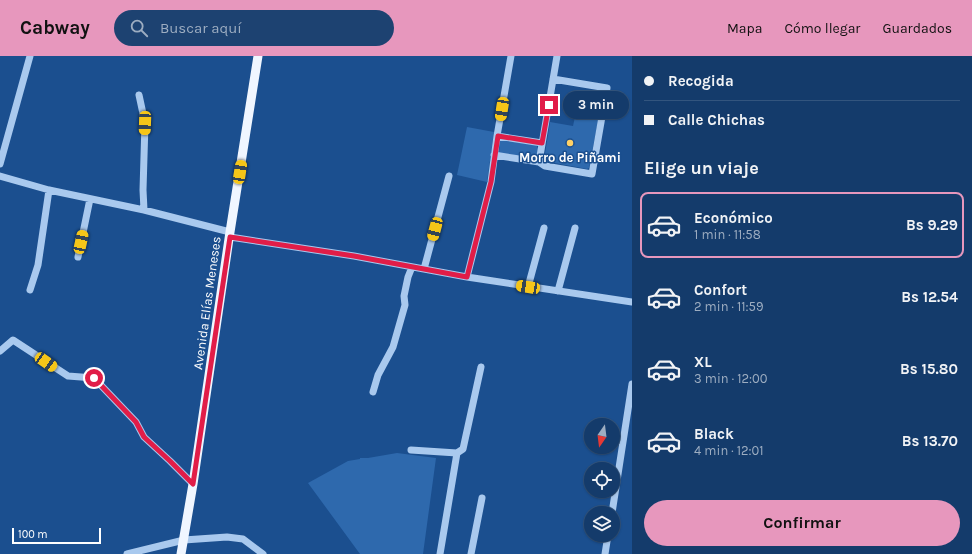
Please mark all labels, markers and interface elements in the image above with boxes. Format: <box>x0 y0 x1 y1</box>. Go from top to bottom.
search box <box>114 10 394 46</box>
text: Cabway <box>20 17 90 39</box>
icon: search <box>128 17 150 39</box>
text: Buscar aquí <box>160 19 242 37</box>
text: Mapa <box>727 20 762 37</box>
text: Cómo llegar <box>784 20 860 37</box>
text: Guardados <box>882 20 952 37</box>
text: Recogida <box>668 72 734 90</box>
callout: 3 min <box>563 91 629 119</box>
car <box>494 96 510 122</box>
route end <box>540 96 558 114</box>
text: 3 min <box>578 97 614 112</box>
car <box>139 111 151 135</box>
text: Calle Chichas <box>668 111 765 129</box>
marker: Morro de Piñami <box>565 138 575 148</box>
place label: Morro de Piñami <box>519 150 621 165</box>
text: Elige un viaje <box>644 157 759 179</box>
car <box>232 159 248 185</box>
icon: car <box>646 207 682 243</box>
text: Económico <box>694 209 773 227</box>
car <box>426 216 444 242</box>
text: Bs 9.29 <box>906 216 958 234</box>
text: 1 min · 11:58 <box>694 227 761 242</box>
car <box>73 229 89 255</box>
street label: Avenida Elías Meneses <box>190 235 224 371</box>
car <box>515 279 541 295</box>
icon: car <box>646 279 682 315</box>
text: Confort <box>694 281 747 299</box>
text: Bs 12.54 <box>901 288 958 306</box>
text: 2 min · 11:59 <box>694 299 763 314</box>
car <box>33 350 59 374</box>
icon: car <box>646 351 682 387</box>
text: XL <box>694 353 712 371</box>
text: Bs 15.80 <box>900 360 958 378</box>
route start <box>85 369 103 387</box>
text: 3 min · 12:00 <box>694 371 767 386</box>
north arrow <box>584 418 620 454</box>
map controls <box>584 418 620 542</box>
icon: car <box>646 423 682 459</box>
text: Black <box>694 425 734 443</box>
text: Bs 13.70 <box>902 432 958 450</box>
text: 4 min · 12:01 <box>694 443 764 458</box>
button: locate <box>584 462 620 498</box>
button: Confirmar <box>644 500 960 546</box>
button: layers <box>584 506 620 542</box>
scale bar <box>12 526 101 545</box>
text: 100 m <box>18 528 48 541</box>

